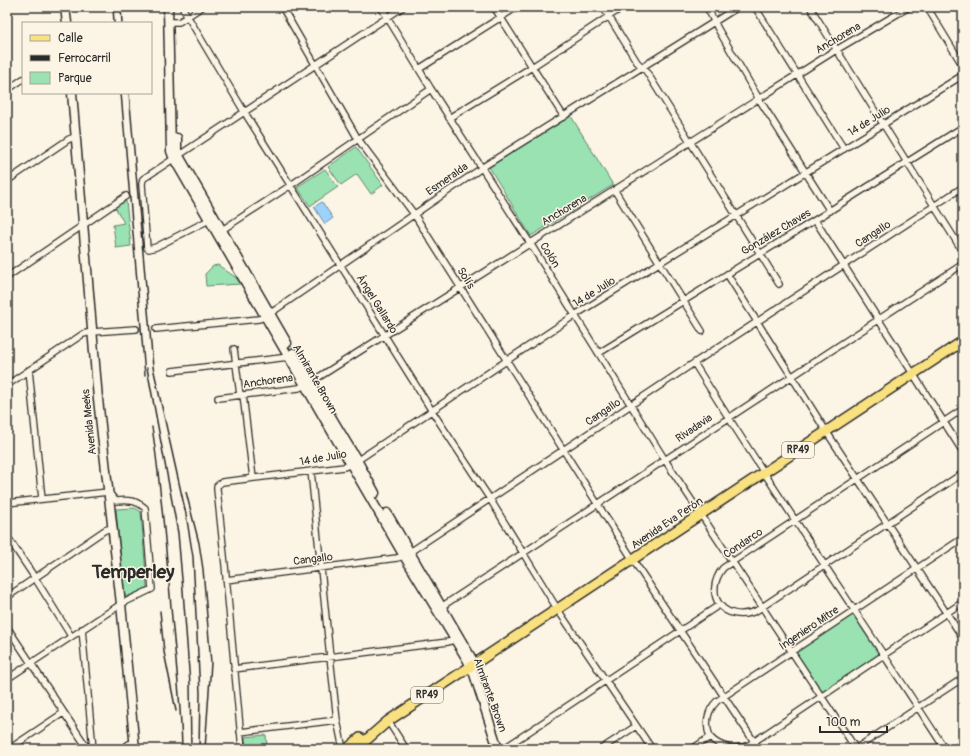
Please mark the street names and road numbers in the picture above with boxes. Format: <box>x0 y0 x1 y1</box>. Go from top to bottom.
street label: Anchorena <box>813 19 863 57</box>
street label: 14 de Julio <box>845 103 893 139</box>
street label: Esmeralda <box>424 160 470 198</box>
street label: Anchorena <box>539 191 589 229</box>
street label: González Chaves <box>739 206 813 258</box>
street label: Cangallo <box>853 218 893 250</box>
street label: Colón <box>537 240 563 270</box>
street label: Solís <box>454 265 478 291</box>
street label: Ángel Gallardo <box>354 272 400 336</box>
street label: 14 de Julio <box>570 274 618 310</box>
street label: Almirante Brown <box>290 342 340 416</box>
street label: Anchorena <box>242 371 294 391</box>
street label: Avenida Meeks <box>79 388 99 455</box>
street label: Cangallo <box>583 395 623 428</box>
street label: Rivadavia <box>673 411 715 445</box>
road number: RP49 <box>782 442 814 458</box>
street label: 14 de Julio <box>298 447 348 469</box>
street label: Avenida Eva Perón <box>629 494 705 552</box>
street label: Condarco <box>721 525 765 561</box>
street label: Cangallo <box>293 550 334 568</box>
street label: Ingeniero Mitre <box>777 603 842 653</box>
street label: Almirante Brown <box>471 656 509 734</box>
road number: RP49 <box>411 687 443 703</box>

